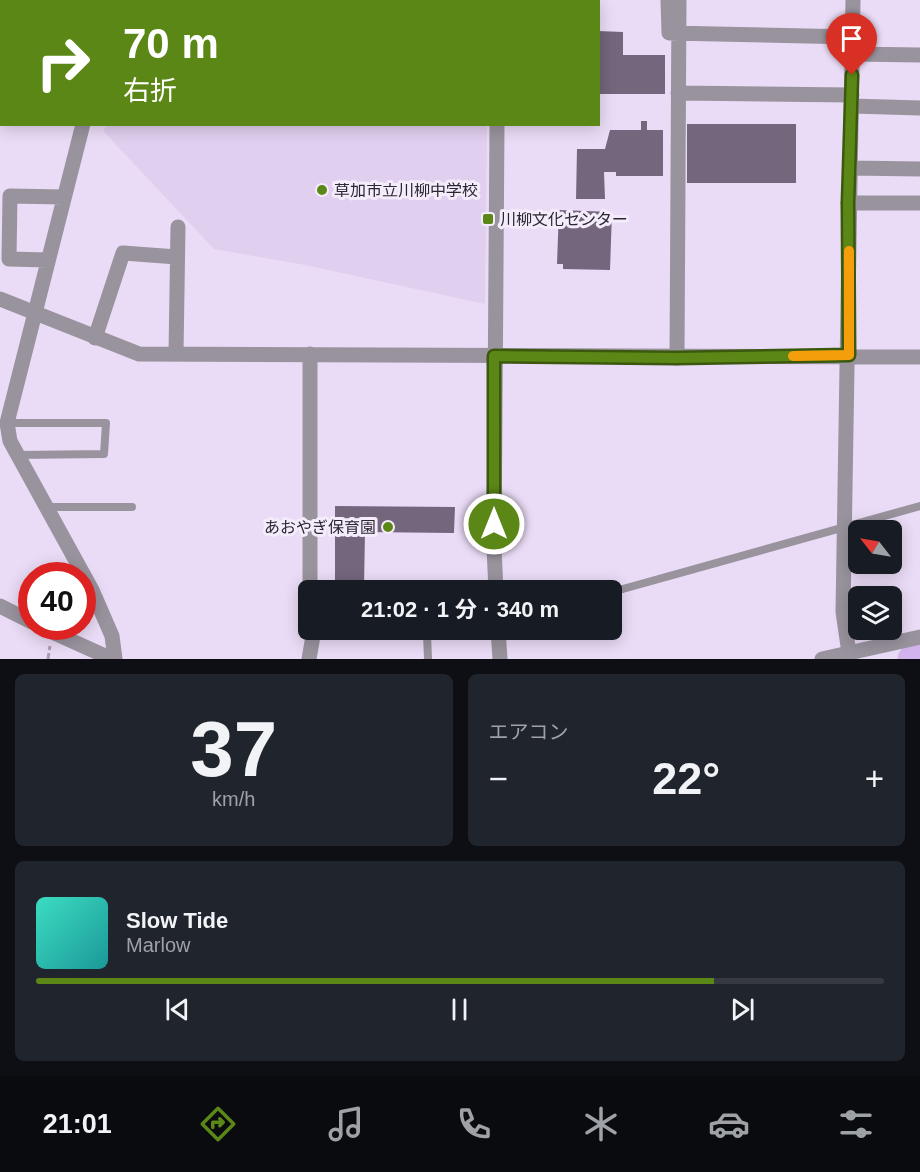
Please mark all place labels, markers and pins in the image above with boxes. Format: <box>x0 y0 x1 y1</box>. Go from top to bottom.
pin <box>826 13 877 75</box>
place label: 草加市立川柳中学校 <box>334 182 478 199</box>
marker: 草加市立川柳中学校 <box>315 183 329 197</box>
place label: 川柳文化センター <box>500 211 628 228</box>
marker: 川柳文化センター <box>481 212 495 226</box>
place label: あおやぎ保育園 <box>264 519 376 536</box>
marker: あおやぎ保育園 <box>381 520 395 534</box>

